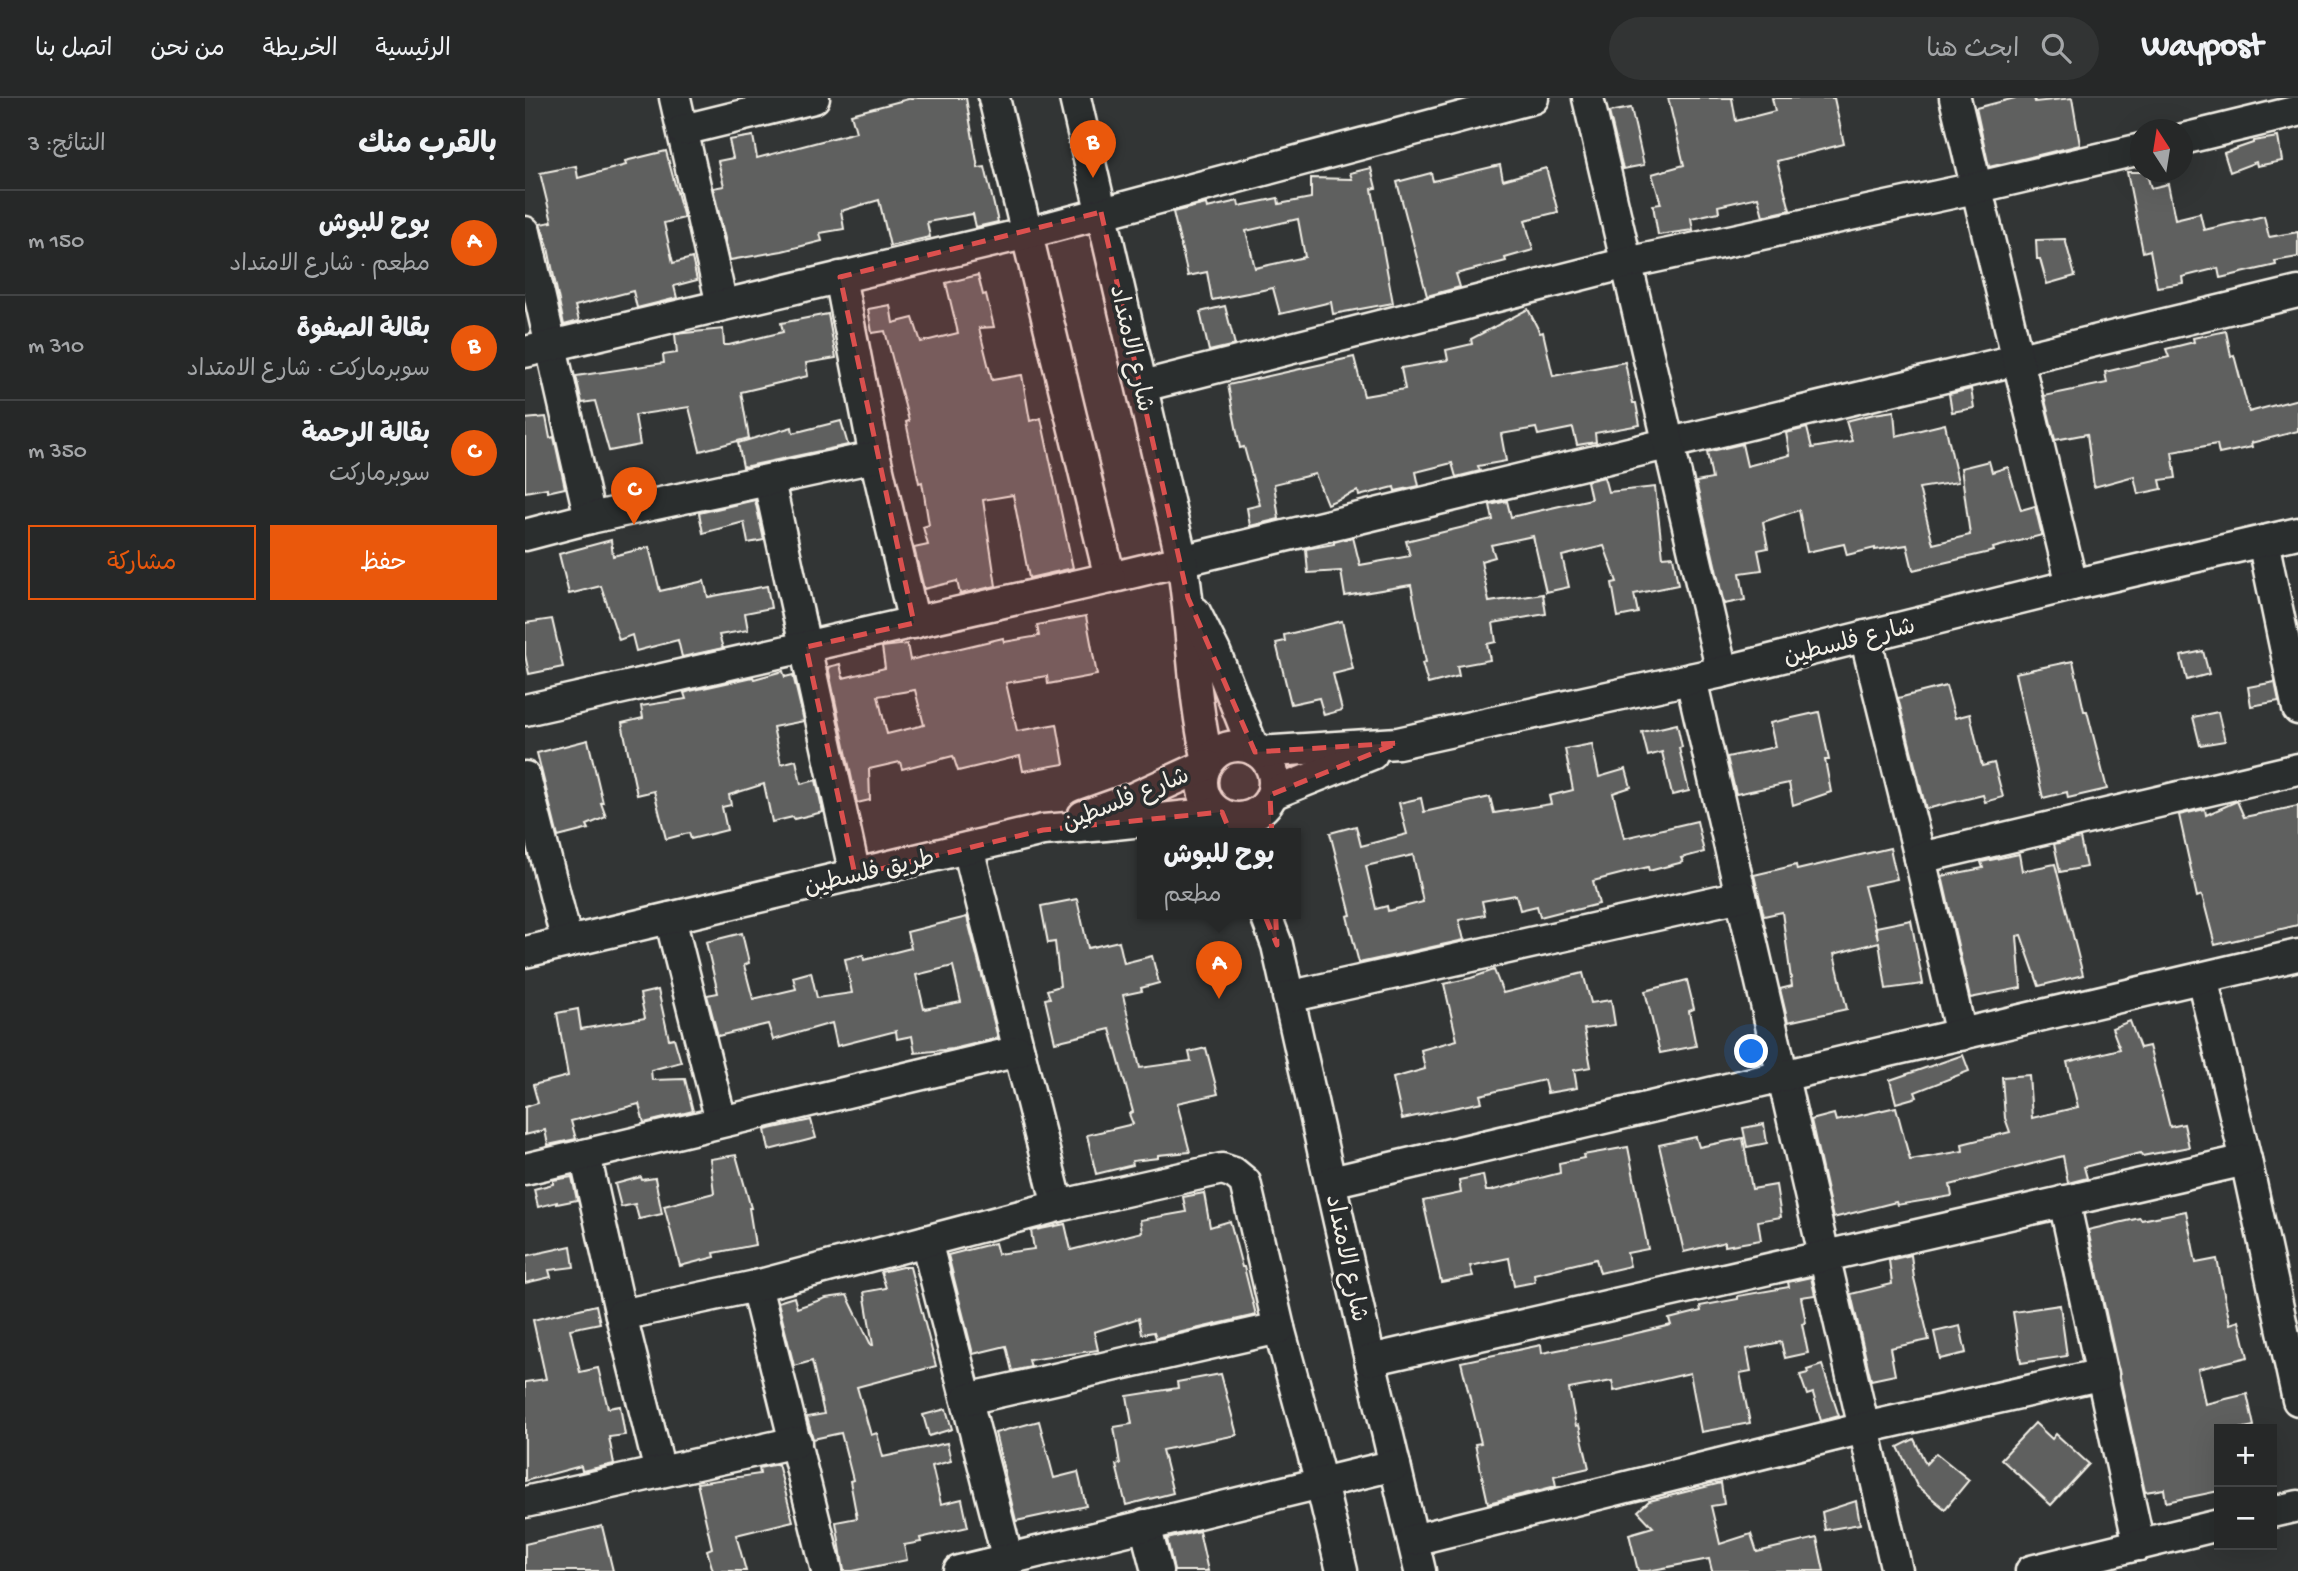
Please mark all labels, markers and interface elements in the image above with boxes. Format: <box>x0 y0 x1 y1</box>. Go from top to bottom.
search box <box>1609 17 2099 80</box>
icon: search <box>2037 29 2075 67</box>
text: Waypost <box>2141 29 2263 67</box>
text: اتصل بنا <box>35 36 112 65</box>
text: من نحن <box>150 36 225 65</box>
text: الخريطة <box>263 36 338 65</box>
text: الرئيسية <box>376 36 451 65</box>
text: ابحث هنا <box>1926 36 2019 67</box>
north arrow <box>2130 119 2193 182</box>
pin: B <box>1070 120 1116 178</box>
text: بالقرب منك <box>358 129 497 164</box>
text: النتائج: 3 <box>28 132 106 159</box>
text: بوح للبوش <box>319 211 430 242</box>
text: 150 m <box>28 229 84 256</box>
text: A <box>467 229 481 256</box>
text: مطعم · شارع الامتداد <box>230 252 430 279</box>
street label: شارع الامتداد <box>1101 282 1158 415</box>
text: بقالة الصفوة <box>297 316 430 347</box>
text: 310 m <box>28 334 84 361</box>
text: B <box>468 334 480 361</box>
text: سوبرماركت · شارع الامتداد <box>187 357 430 384</box>
text: بقالة الرحمة <box>301 421 430 452</box>
text: 350 m <box>28 439 87 466</box>
text: C <box>468 439 480 466</box>
text: سوبرماركت <box>329 462 430 489</box>
pin: C <box>611 467 657 525</box>
button: مشاركة <box>28 525 256 600</box>
button: حفظ <box>270 525 497 600</box>
street label: شارع فلسطين <box>1781 613 1919 674</box>
street label: شارع فلسطين <box>1058 763 1194 840</box>
popup <box>1137 828 1301 919</box>
text: بوح للبوش <box>1163 842 1275 873</box>
street label: طريق فلسطين <box>802 845 938 904</box>
text: مطعم <box>1163 883 1222 910</box>
pin: A <box>1196 941 1242 999</box>
your location <box>1734 1034 1768 1068</box>
street label: شارع الامتداد <box>1317 1192 1372 1325</box>
map controls <box>2214 1424 2277 1550</box>
button: + <box>2214 1424 2277 1487</box>
button: − <box>2214 1487 2277 1550</box>

